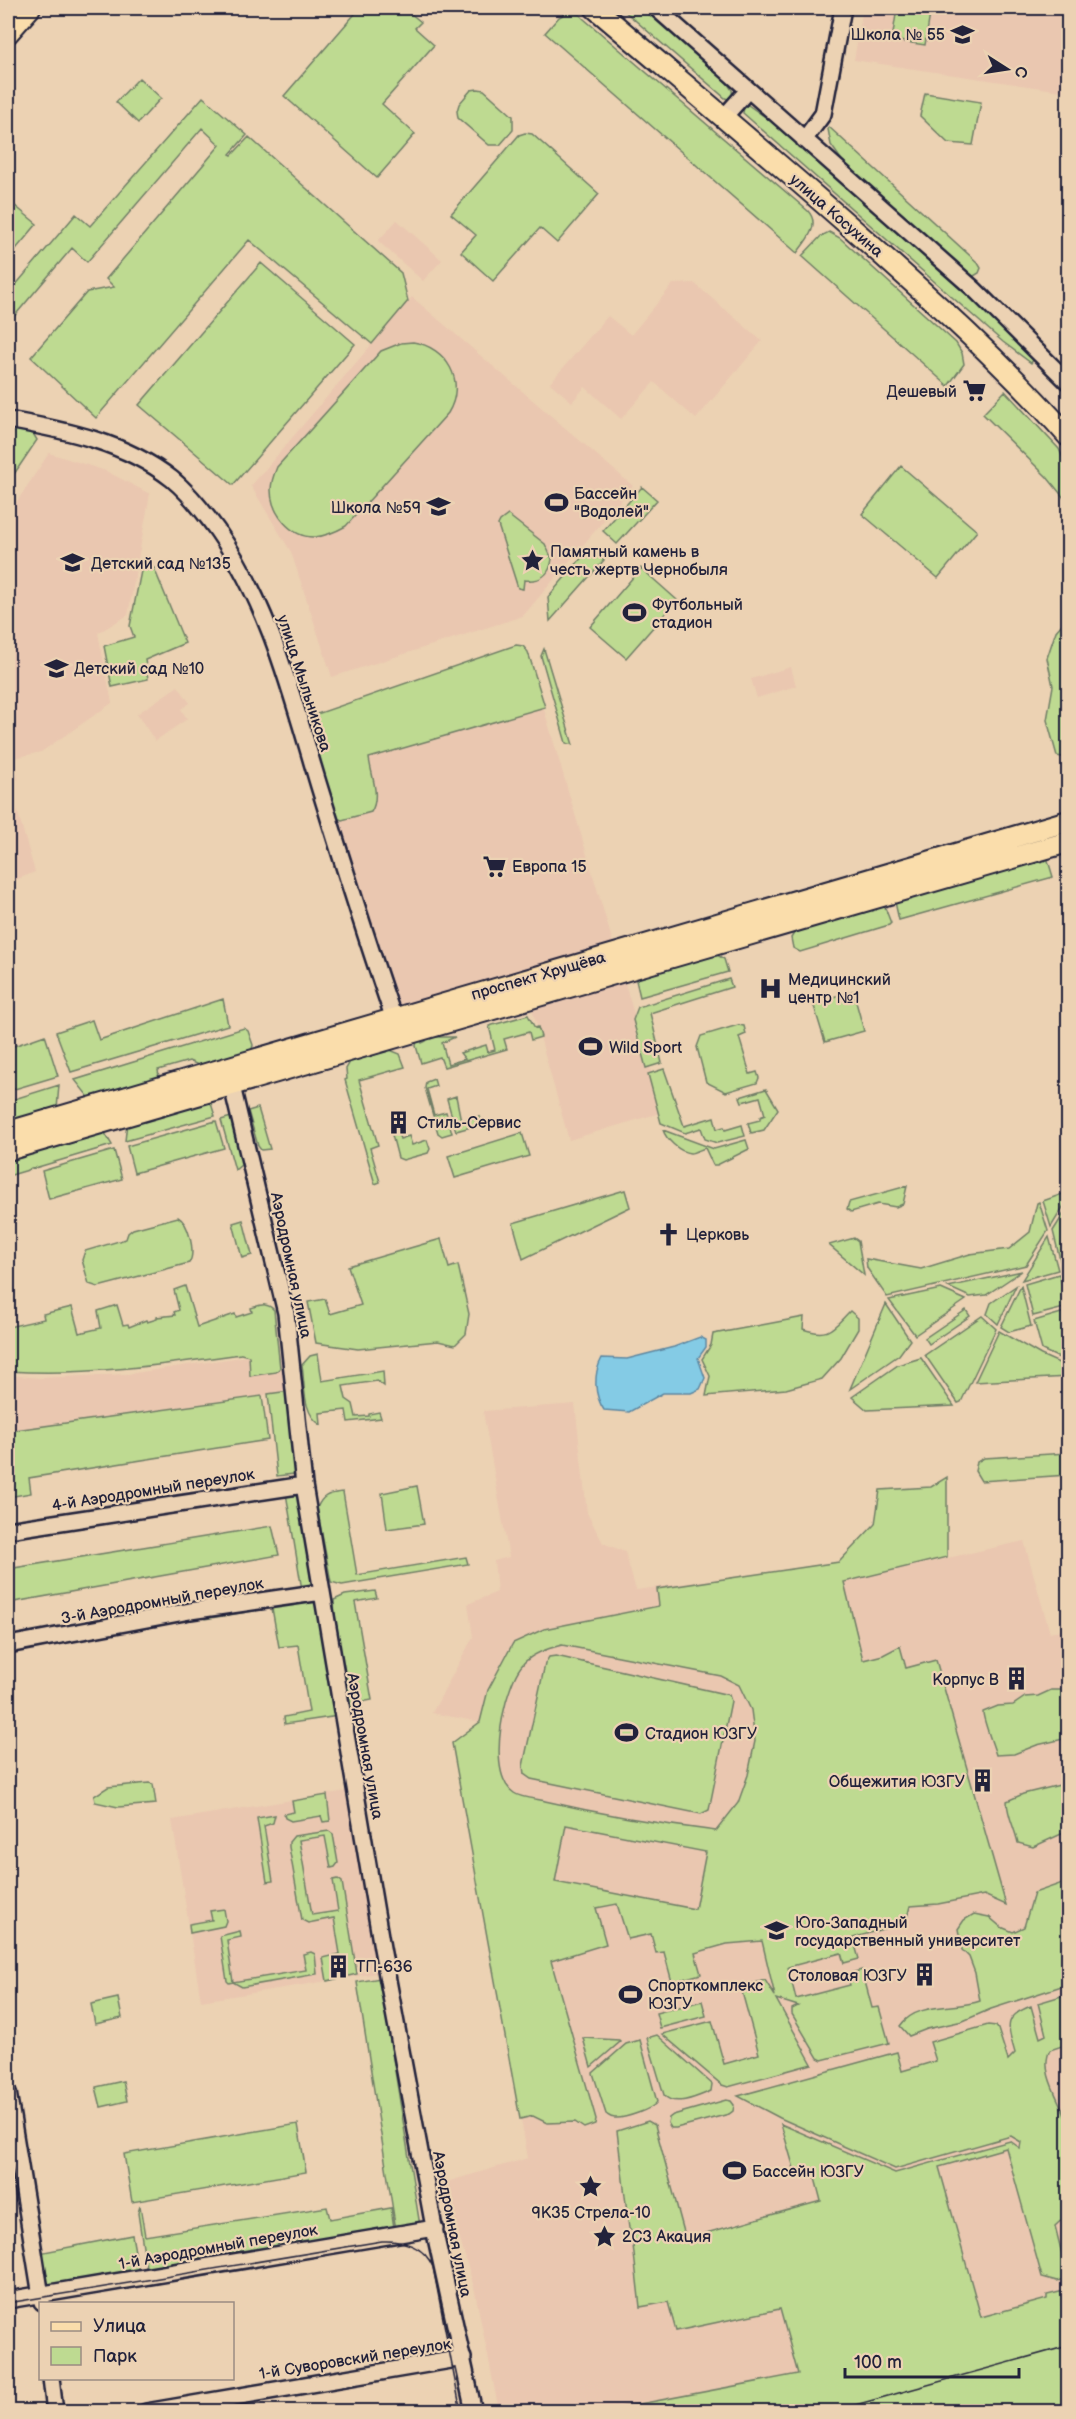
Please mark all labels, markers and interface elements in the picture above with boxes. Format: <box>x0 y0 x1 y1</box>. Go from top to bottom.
school or university icon: Школа № 55 <box>950 21 976 47</box>
place label: Школа № 55 <box>850 26 945 45</box>
north arrow <box>977 39 1037 99</box>
text: С <box>1010 64 1031 79</box>
street label: улица Косухина <box>786 171 887 262</box>
supermarket icon: Дешевый <box>962 378 988 404</box>
place label: Дешевый <box>887 383 957 402</box>
place label: Бассейн "Водолей" <box>574 485 649 522</box>
sports icon: Бассейн "Водолей" <box>543 489 569 515</box>
school or university icon: Школа №59 <box>426 494 452 520</box>
place label: Школа №59 <box>331 499 421 518</box>
place label: Памятный камень в честь жертв Чернобыля <box>550 543 728 580</box>
place icon: Памятный камень в честь жертв Чернобыля <box>519 547 545 573</box>
school or university icon: Детский сад №135 <box>60 550 86 576</box>
place label: Детский сад №135 <box>91 555 231 574</box>
place label: Футбольный стадион <box>652 596 743 633</box>
sports icon: Футбольный стадион <box>621 600 647 626</box>
street label: улица Мыльникова <box>272 613 335 755</box>
school or university icon: Детский сад №10 <box>43 655 69 681</box>
place label: Детский сад №10 <box>74 660 204 679</box>
supermarket icon: Европа 15 <box>481 853 507 879</box>
place label: Европа 15 <box>512 858 587 877</box>
street label: проспект Хрущёва <box>469 948 608 1005</box>
place label: Медицинский центр №1 <box>788 971 891 1008</box>
hospital icon: Медицинский центр №1 <box>757 975 783 1001</box>
sports icon: Wild Sport <box>578 1034 604 1060</box>
place label: Wild Sport <box>609 1039 682 1058</box>
building icon: Стиль-Сервис <box>386 1109 412 1135</box>
place label: Стиль-Сервис <box>417 1114 521 1133</box>
street label: Аэродромная улица <box>266 1190 315 1340</box>
church icon: Церковь <box>655 1221 681 1247</box>
place label: Церковь <box>686 1226 749 1245</box>
street label: 4-й Аэродромный переулок <box>50 1465 256 1516</box>
street label: 3-й Аэродромный переулок <box>60 1574 265 1629</box>
building icon: Корпус В <box>1004 1666 1030 1692</box>
street label: Аэродромная улица <box>342 1670 387 1822</box>
place label: Корпус В <box>932 1671 999 1690</box>
sports icon: Стадион ЮЗГУ <box>614 1720 640 1746</box>
place label: Стадион ЮЗГУ <box>645 1725 757 1744</box>
building icon: Общежития ЮЗГУ <box>970 1768 996 1794</box>
place label: Общежития ЮЗГУ <box>829 1773 965 1792</box>
place label: Юго-Западный государственный университет <box>795 1914 1021 1951</box>
school or university icon: Юго-Западный государственный университет <box>764 1918 790 1944</box>
building icon: ТП-636 <box>325 1953 351 1979</box>
place label: ТП-636 <box>356 1958 413 1977</box>
building icon: Столовая ЮЗГУ <box>912 1962 938 1988</box>
place label: Столовая ЮЗГУ <box>788 1967 907 1986</box>
place label: Спорткомплекс ЮЗГУ <box>648 1977 763 2014</box>
sports icon: Спорткомплекс ЮЗГУ <box>617 1981 643 2007</box>
street label: Аэродромная улица <box>428 2149 475 2300</box>
sports icon: Бассейн ЮЗГУ <box>721 2158 747 2184</box>
place label: Бассейн ЮЗГУ <box>752 2163 864 2182</box>
place icon: 9К35 Стрела-10 <box>578 2174 604 2200</box>
place label: 9К35 Стрела-10 <box>531 2204 651 2223</box>
street label: 1-й Аэродромный переулок <box>117 2221 320 2274</box>
place icon: 2С3 Акация <box>591 2223 617 2249</box>
place label: 2С3 Акация <box>622 2228 711 2247</box>
legend <box>39 2302 234 2380</box>
text: Улица <box>93 2316 147 2337</box>
street label: 1-й Суворовский переулок <box>258 2335 453 2384</box>
scale bar <box>845 2341 1019 2379</box>
text: Парк <box>93 2346 137 2367</box>
text: 100 m <box>854 2352 902 2373</box>

